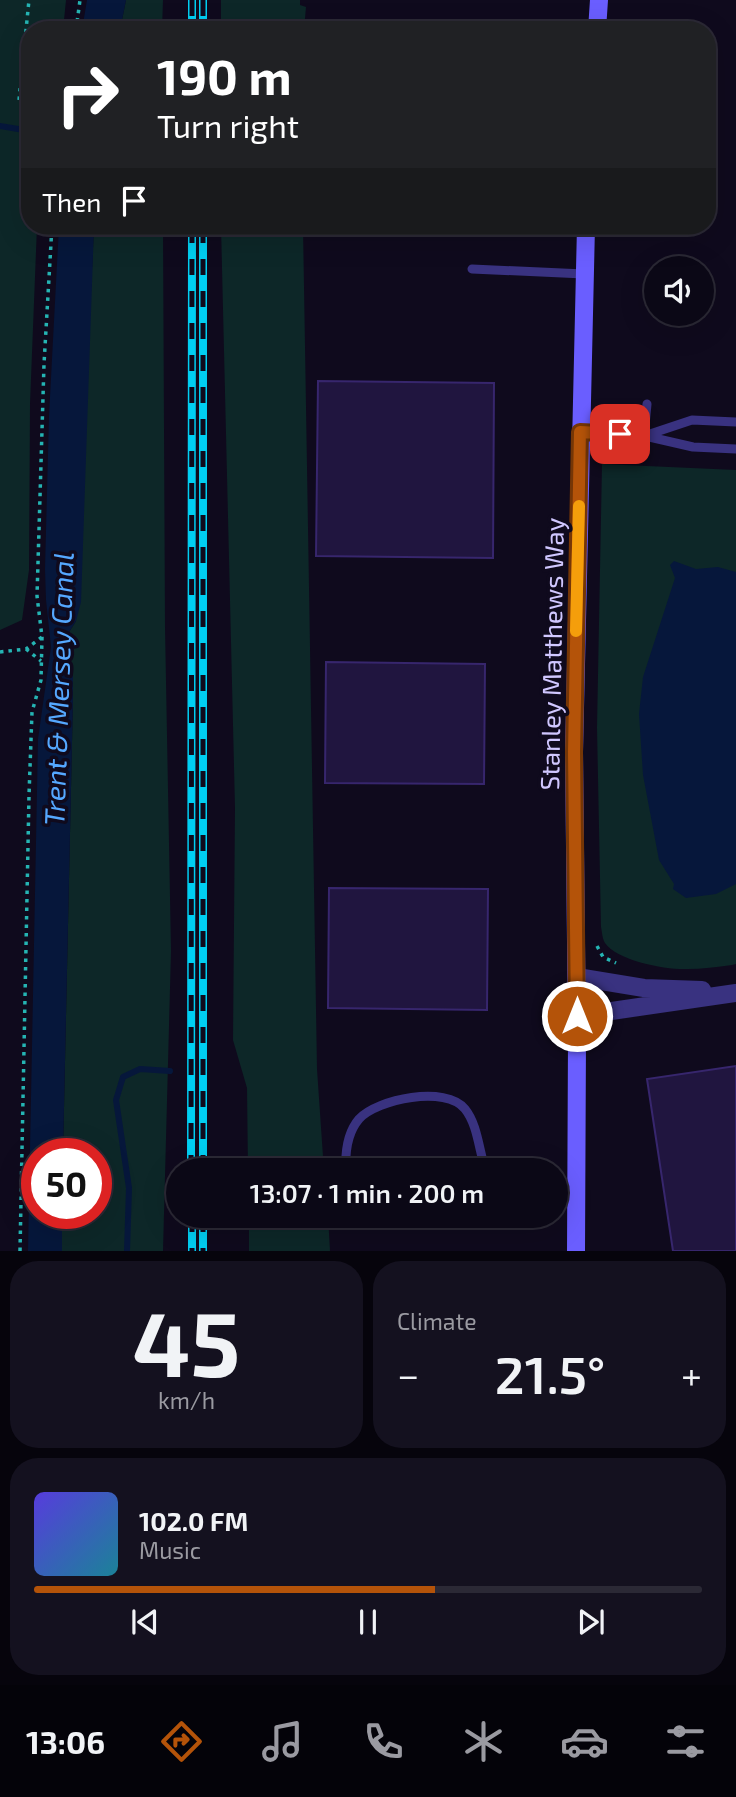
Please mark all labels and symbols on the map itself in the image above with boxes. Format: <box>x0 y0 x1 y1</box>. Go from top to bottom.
pin <box>590 404 650 464</box>
street label: Stanley Matthews Way <box>533 517 569 791</box>
water label: Trent & Mersey Canal <box>36 552 80 826</box>
position arrow <box>540 979 614 1053</box>
speed limit sign: 50 <box>21 1138 112 1229</box>

